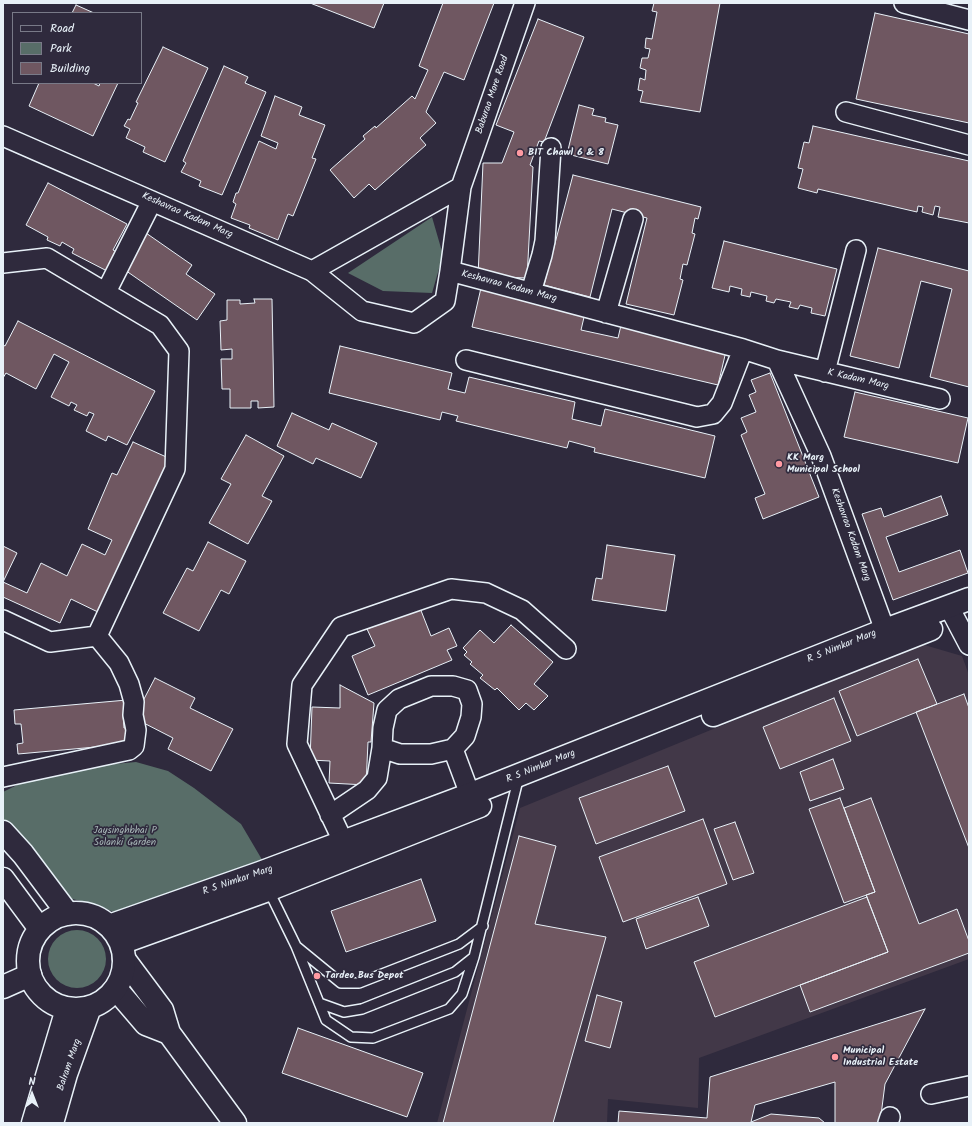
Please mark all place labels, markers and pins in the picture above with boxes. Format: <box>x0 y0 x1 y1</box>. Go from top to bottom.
place label: BIT Chawl 6 & 8 <box>528 147 604 159</box>
marker: BIT Chawl 6 & 8 <box>515 148 525 158</box>
place label: KK Marg Municipal School <box>787 452 860 476</box>
marker: KK Marg Municipal School <box>774 459 784 469</box>
place label: Tardeo Bus Depot <box>325 970 403 982</box>
marker: Tardeo Bus Depot <box>312 971 322 981</box>
place label: Municipal Industrial Estate <box>843 1045 918 1068</box>
marker: Municipal Industrial Estate <box>830 1052 840 1062</box>

